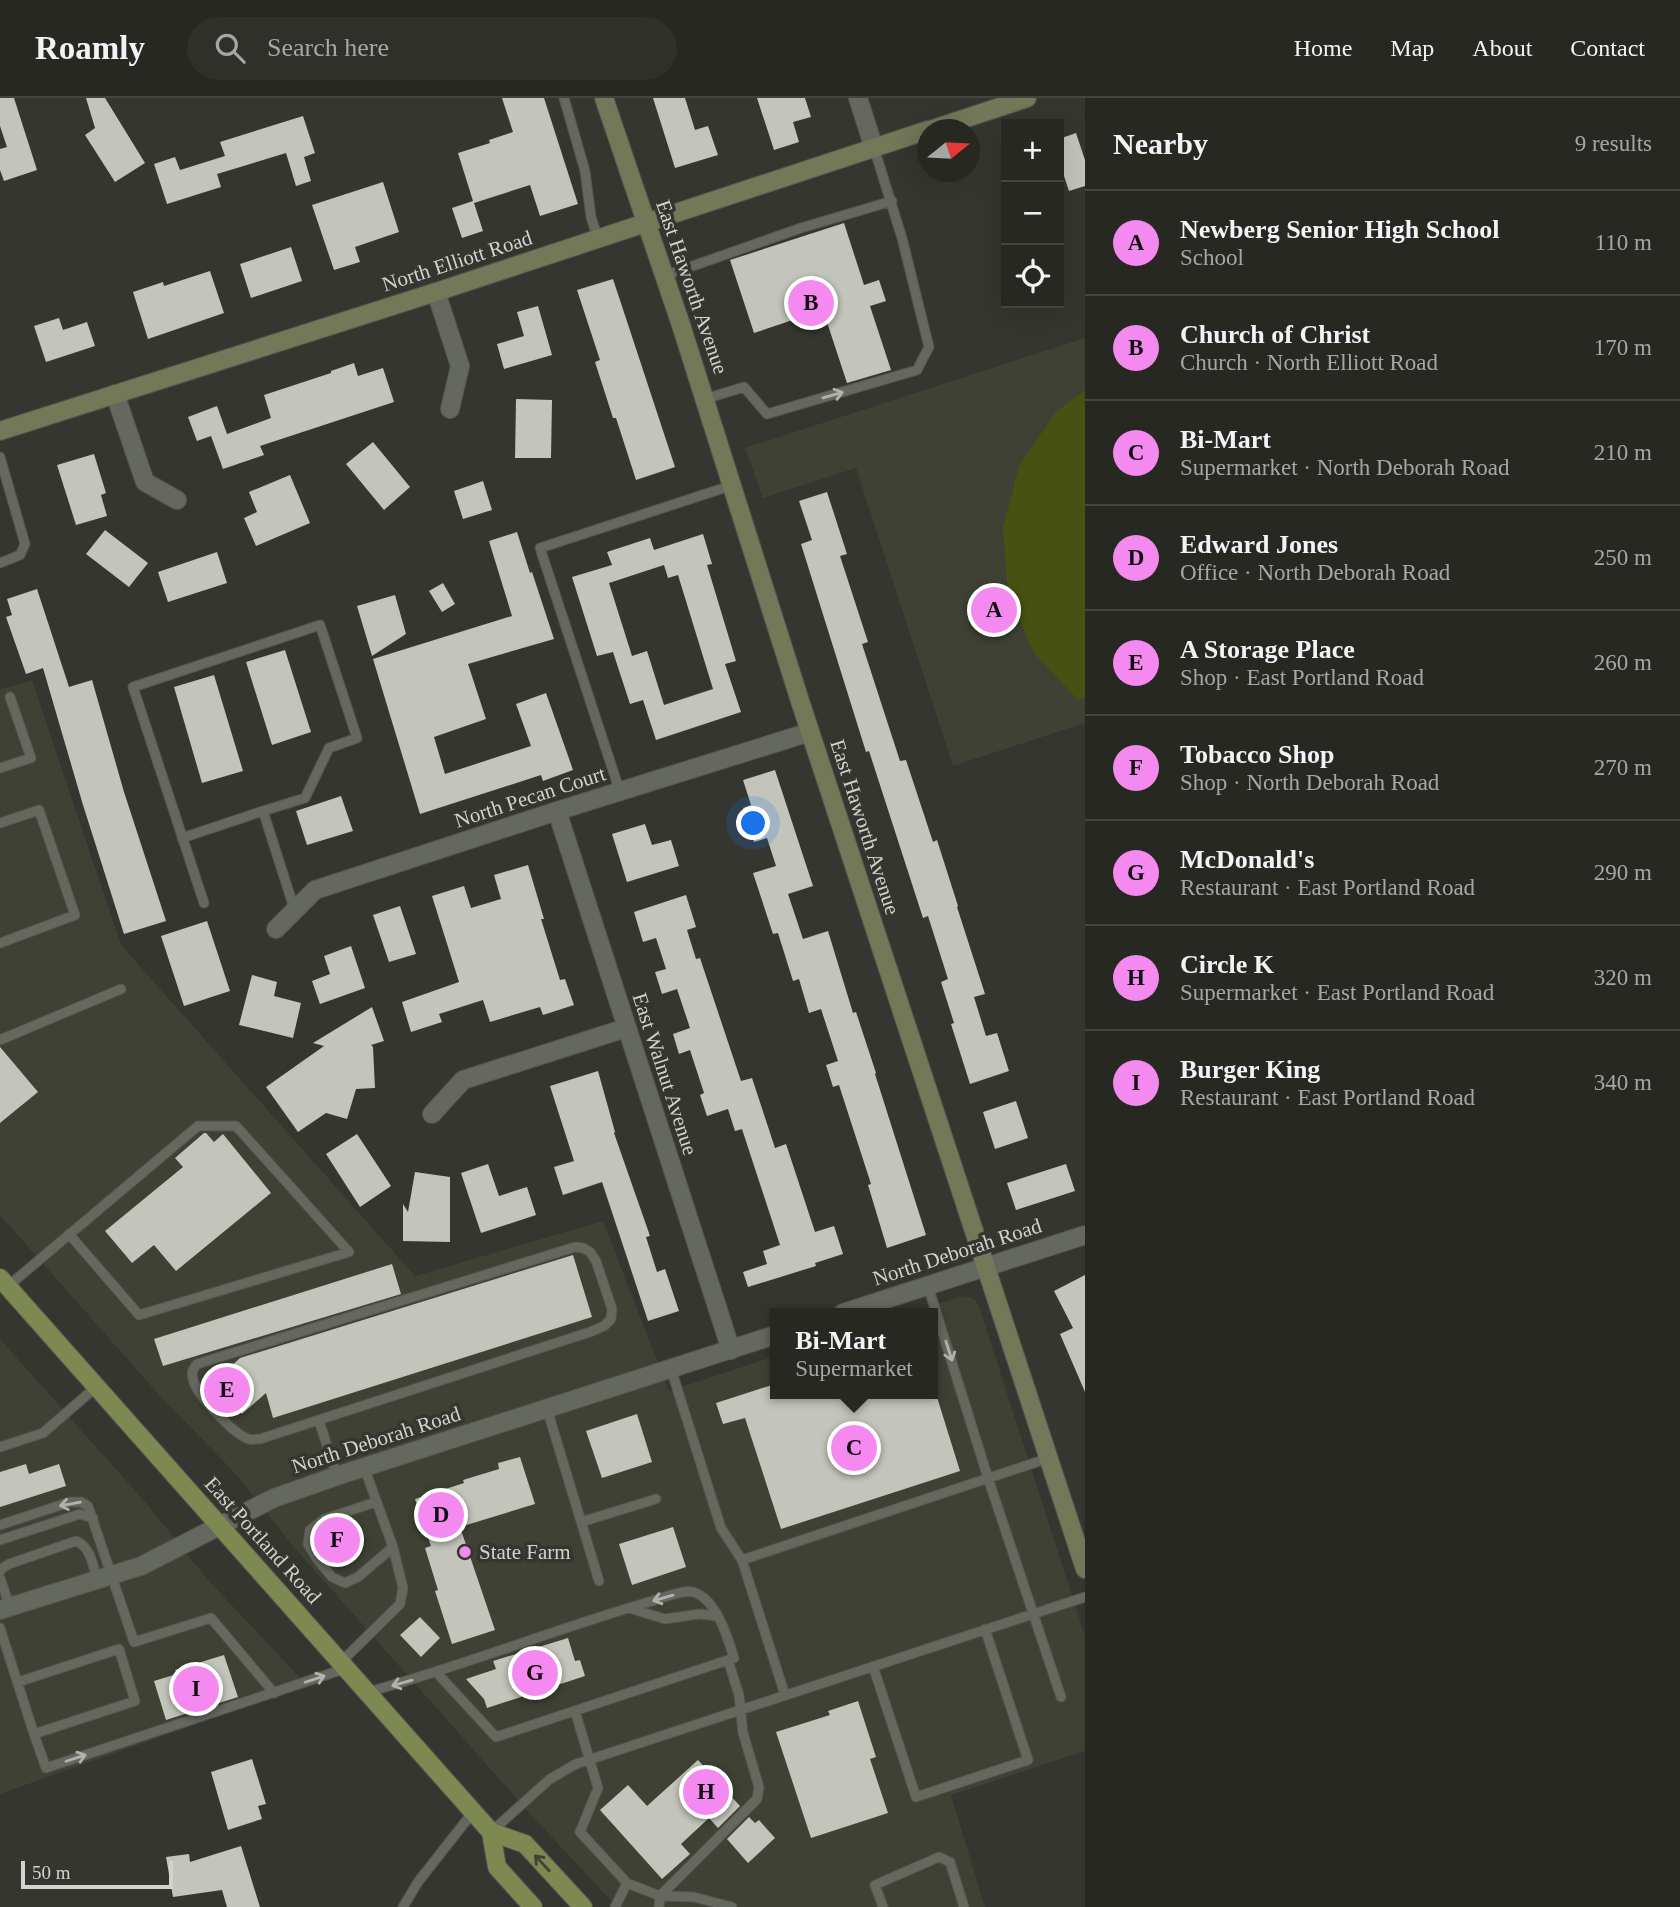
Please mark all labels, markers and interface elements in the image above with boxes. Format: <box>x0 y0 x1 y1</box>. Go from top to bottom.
search box <box>187 17 677 80</box>
icon: search <box>211 29 249 67</box>
text: Roamly <box>35 30 145 66</box>
text: Search here <box>267 33 389 62</box>
text: Home <box>1294 35 1352 61</box>
text: Map <box>1390 35 1434 61</box>
text: About <box>1472 35 1532 61</box>
text: Contact <box>1570 35 1645 61</box>
north arrow <box>917 119 980 182</box>
map controls <box>1001 119 1064 308</box>
button: + <box>1001 119 1064 182</box>
text: Nearby <box>1113 127 1208 160</box>
text: 9 results <box>1575 131 1652 156</box>
button: − <box>1001 182 1064 245</box>
street label: East Haworth Avenue <box>651 197 733 377</box>
text: Newberg Senior High School <box>1180 215 1499 244</box>
street label: North Elliott Road <box>379 225 536 297</box>
text: A <box>1128 230 1144 255</box>
text: 110 m <box>1595 230 1652 255</box>
button: locate <box>1001 245 1064 308</box>
text: School <box>1180 245 1244 270</box>
pin: B <box>788 277 834 329</box>
text: Church of Christ <box>1180 320 1370 349</box>
text: B <box>1128 335 1144 360</box>
text: 170 m <box>1594 335 1652 360</box>
text: Church · North Elliott Road <box>1180 350 1438 375</box>
one-way arrow <box>821 387 843 400</box>
text: Bi-Mart <box>1180 425 1271 454</box>
text: C <box>1128 440 1144 465</box>
text: 210 m <box>1594 440 1652 465</box>
text: Supermarket · North Deborah Road <box>1180 455 1510 480</box>
text: Edward Jones <box>1180 530 1338 559</box>
text: D <box>1128 545 1144 570</box>
text: 250 m <box>1594 545 1652 570</box>
text: Office · North Deborah Road <box>1180 560 1450 585</box>
pin: A <box>971 584 1017 636</box>
text: A Storage Place <box>1180 635 1355 664</box>
text: E <box>1128 650 1144 675</box>
text: 260 m <box>1594 650 1652 675</box>
text: Shop · East Portland Road <box>1180 665 1424 690</box>
street label: East Haworth Avenue <box>825 736 905 918</box>
text: Tobacco Shop <box>1180 740 1334 769</box>
text: F <box>1129 755 1143 780</box>
text: 270 m <box>1594 755 1652 780</box>
street label: North Pecan Court <box>451 761 609 833</box>
text: Shop · North Deborah Road <box>1180 770 1439 795</box>
your location <box>736 806 770 840</box>
text: McDonald's <box>1180 845 1314 874</box>
text: G <box>1127 860 1145 885</box>
text: 290 m <box>1594 860 1652 885</box>
text: Restaurant · East Portland Road <box>1180 875 1475 900</box>
text: Circle K <box>1180 950 1274 979</box>
text: H <box>1127 965 1145 990</box>
text: 320 m <box>1594 965 1652 990</box>
text: Supermarket · East Portland Road <box>1180 980 1494 1005</box>
street label: East Walnut Avenue <box>627 990 703 1158</box>
text: Burger King <box>1180 1055 1320 1084</box>
text: I <box>1132 1070 1140 1095</box>
text: 340 m <box>1594 1070 1652 1095</box>
text: Restaurant · East Portland Road <box>1180 1085 1475 1110</box>
street label: North Deborah Road <box>870 1213 1045 1291</box>
popup <box>770 1308 938 1399</box>
text: Bi-Mart <box>795 1326 886 1355</box>
one-way arrow <box>943 1339 956 1361</box>
text: Supermarket <box>795 1356 913 1381</box>
pin: E <box>204 1364 250 1416</box>
street label: North Deborah Road <box>289 1401 464 1479</box>
pin: C <box>831 1422 877 1474</box>
street label: East Portland Road <box>200 1472 326 1609</box>
pin: D <box>418 1489 464 1541</box>
one-way arrow <box>59 1498 82 1511</box>
pin: F <box>314 1514 360 1566</box>
place label: State Farm <box>479 1540 571 1564</box>
marker: State Farm <box>457 1544 473 1560</box>
one-way arrow <box>653 1592 675 1605</box>
pin: G <box>512 1647 558 1699</box>
pin: I <box>173 1663 219 1715</box>
one-way arrow <box>304 1672 326 1685</box>
one-way arrow <box>391 1677 413 1690</box>
one-way arrow <box>65 1751 87 1764</box>
pin: H <box>683 1766 729 1818</box>
one-way arrow <box>534 1854 550 1872</box>
scale bar <box>21 1858 173 1890</box>
text: 50 m <box>32 1862 71 1883</box>

